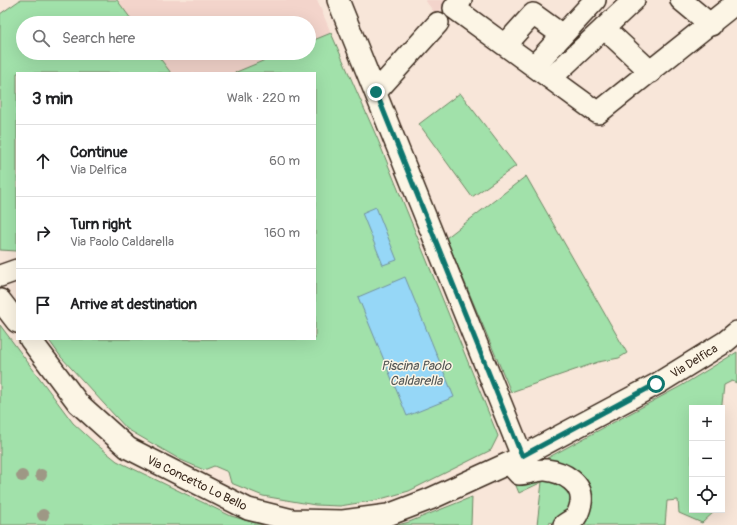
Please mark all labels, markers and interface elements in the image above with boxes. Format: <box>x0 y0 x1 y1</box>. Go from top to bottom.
search box <box>16 16 316 60</box>
icon: search <box>30 27 52 49</box>
text: Search here <box>62 29 135 48</box>
route end <box>367 83 385 101</box>
text: 3 min <box>32 88 73 109</box>
text: Walk · 220 m <box>227 90 300 106</box>
text: Continue <box>70 143 128 162</box>
icon: ahead <box>32 150 54 172</box>
text: 60 m <box>269 153 300 169</box>
text: Via Delfica <box>70 162 127 178</box>
text: Turn right <box>70 215 131 234</box>
icon: right <box>32 222 54 244</box>
text: 160 m <box>264 225 300 241</box>
text: Via Paolo Caldarella <box>70 234 174 250</box>
icon: arrive <box>32 294 54 316</box>
text: Arrive at destination <box>70 295 197 314</box>
street label: Via Delfica <box>668 341 721 382</box>
water label: Piscina Paolo Caldarella <box>381 358 452 389</box>
route start <box>647 375 665 393</box>
map controls <box>689 405 725 513</box>
button: + <box>689 405 725 441</box>
button: − <box>689 441 725 477</box>
street label: Via Concetto Lo Bello <box>144 453 250 514</box>
button: locate <box>689 477 725 513</box>

